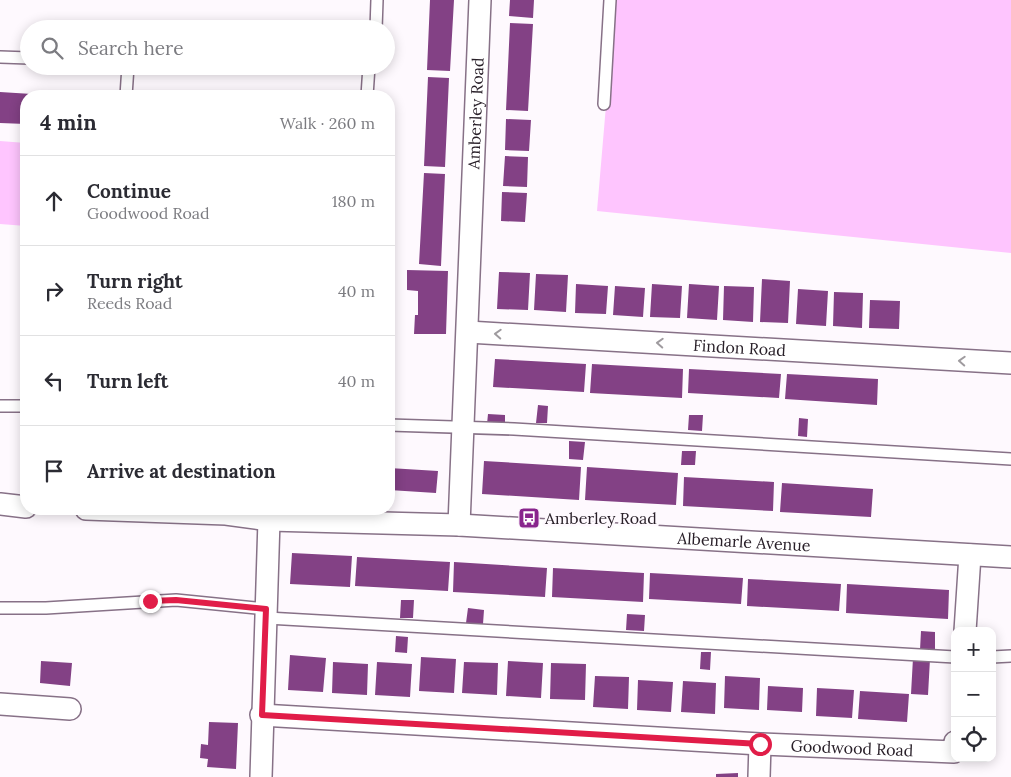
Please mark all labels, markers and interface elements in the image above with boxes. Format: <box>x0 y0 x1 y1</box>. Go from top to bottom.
search box <box>20 20 395 75</box>
icon: search <box>38 34 66 62</box>
text: Search here <box>78 36 184 60</box>
street label: Amberley Road <box>463 57 488 171</box>
text: 4 min <box>40 109 97 136</box>
text: Walk · 260 m <box>280 113 375 133</box>
text: Continue <box>87 179 171 203</box>
icon: ahead <box>40 187 68 215</box>
text: 180 m <box>332 191 375 211</box>
text: Goodwood Road <box>87 203 210 223</box>
text: Turn right <box>87 269 183 293</box>
icon: right <box>40 277 68 305</box>
text: 40 m <box>338 281 375 301</box>
text: Reeds Road <box>87 293 172 313</box>
one-way arrow <box>494 328 502 339</box>
street label: Findon Road <box>693 335 787 360</box>
one-way arrow <box>656 338 664 349</box>
one-way arrow <box>958 355 966 366</box>
icon: left <box>40 367 68 395</box>
text: Turn left <box>87 369 168 393</box>
text: 40 m <box>338 371 375 391</box>
icon: arrive <box>40 457 68 485</box>
text: Arrive at destination <box>87 459 276 483</box>
bus stop icon: Amberley Road <box>517 506 541 530</box>
place label: Amberley Road <box>544 508 657 528</box>
street label: Albemarle Avenue <box>676 528 811 555</box>
route end <box>139 590 162 613</box>
map controls <box>951 627 996 762</box>
button: + <box>951 627 996 672</box>
button: − <box>951 672 996 717</box>
button: locate <box>951 717 996 762</box>
route start <box>749 733 772 756</box>
street label: Goodwood Road <box>790 735 914 760</box>

